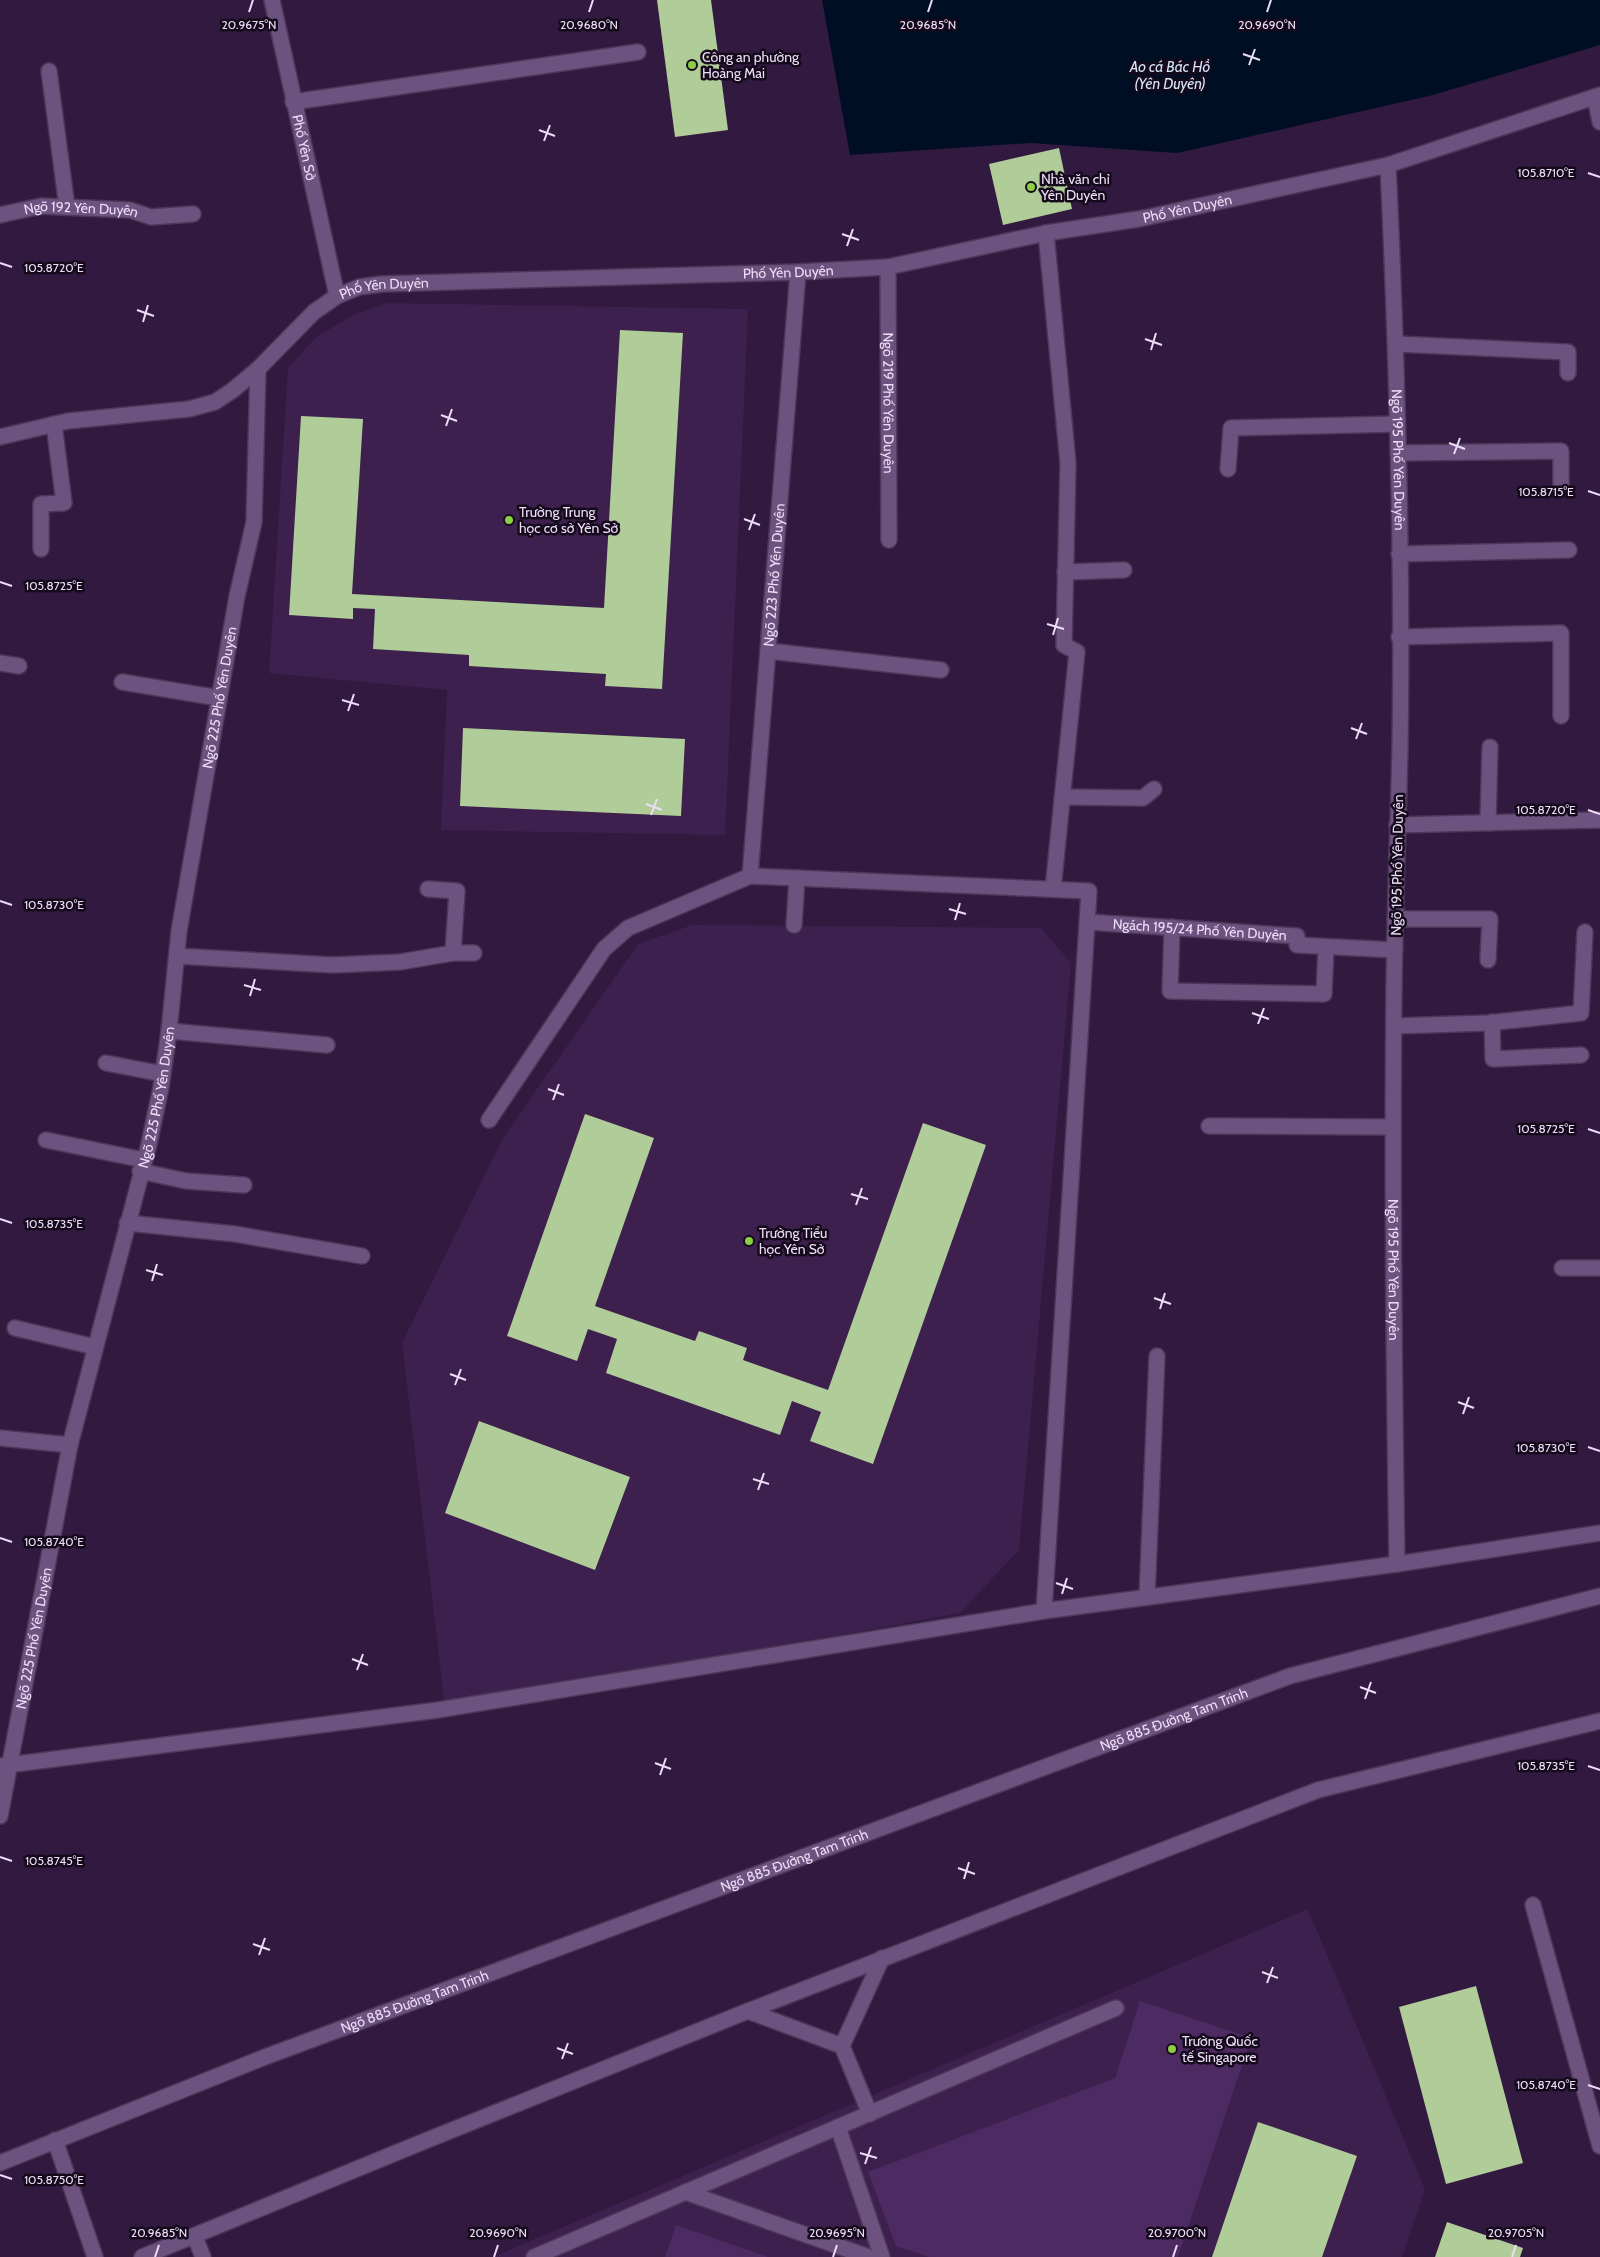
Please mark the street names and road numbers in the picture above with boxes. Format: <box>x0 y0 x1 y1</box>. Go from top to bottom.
street label: Phố Yên Sở <box>288 113 320 183</box>
street label: Phố Yên Duyên <box>1141 190 1234 227</box>
street label: Ngõ 192 Yên Duyên <box>22 197 141 221</box>
street label: Phố Yên Duyên <box>743 261 834 283</box>
street label: Phố Yên Duyên <box>336 274 429 303</box>
street label: Ngõ 219 Phố Yên Duyên <box>879 332 898 474</box>
street label: Ngõ 195 Phố Yên Duyên <box>1388 389 1409 531</box>
street label: Ngõ 223 Phố Yên Duyên <box>759 502 789 647</box>
street label: Ngõ 225 Phố Yên Duyên <box>198 625 241 770</box>
street label: Ngõ 195 Phố Yên Duyên <box>1387 794 1407 936</box>
street label: Ngách 195/24 Phố Yên Duyên <box>1112 915 1288 944</box>
street label: Ngõ 225 Phố Yên Duyên <box>134 1026 178 1170</box>
street label: Ngõ 195 Phố Yên Duyên <box>1384 1199 1403 1341</box>
street label: Ngõ 225 Phố Yên Duyên <box>11 1566 56 1710</box>
street label: Ngõ 885 Đường Tam Trinh <box>1097 1684 1250 1755</box>
street label: Ngõ 885 Đường Tam Trinh <box>718 1825 871 1896</box>
street label: Ngõ 885 Đường Tam Trinh <box>338 1966 491 2037</box>

